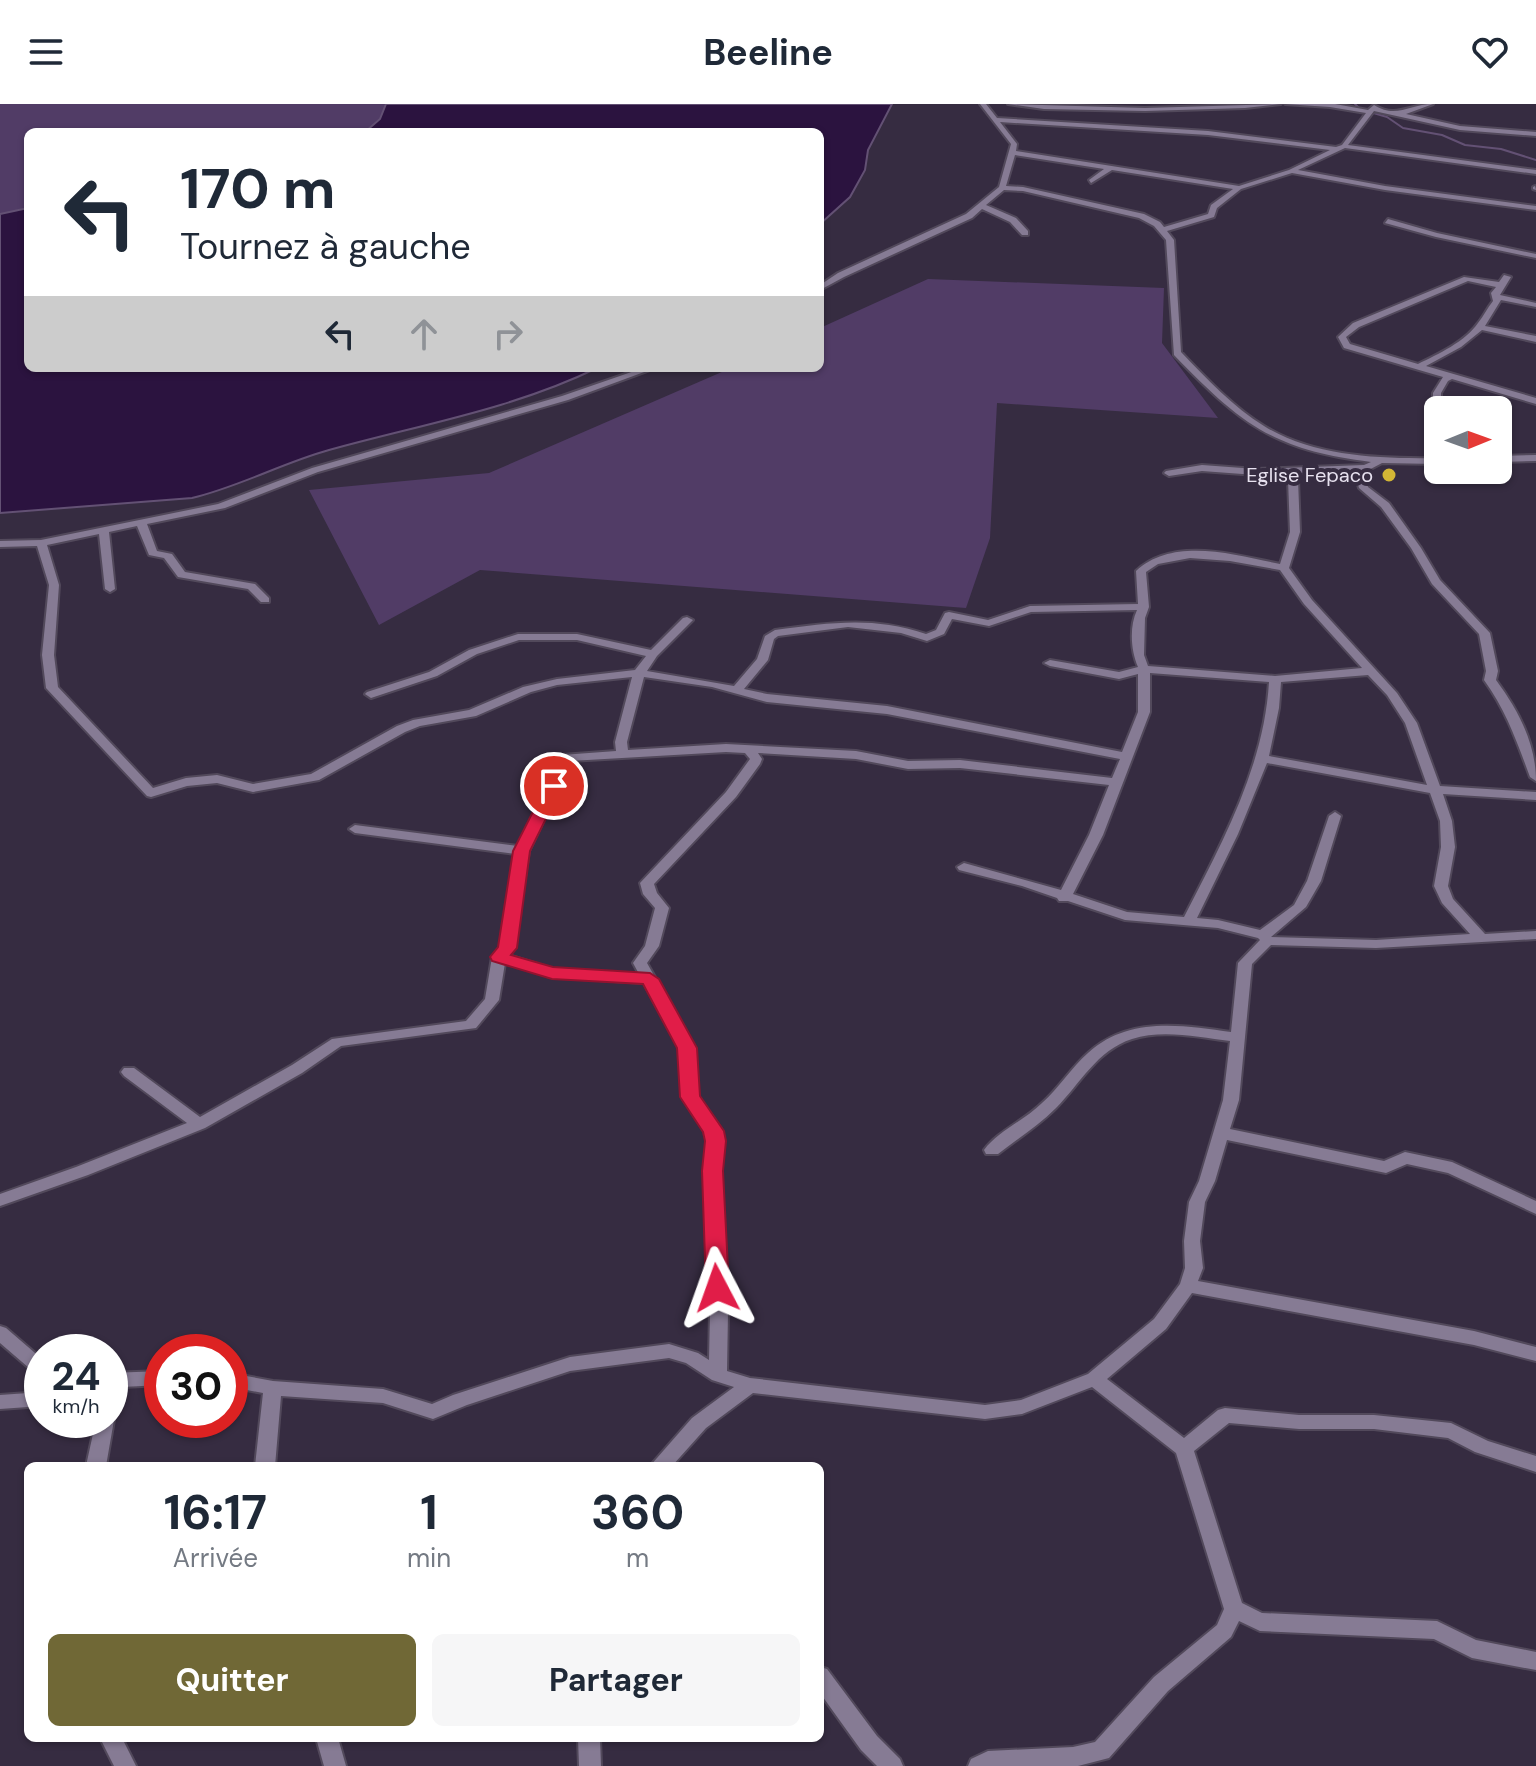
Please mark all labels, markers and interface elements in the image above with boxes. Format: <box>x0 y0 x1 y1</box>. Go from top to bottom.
text: Beeline <box>703 29 833 76</box>
icon: menu <box>24 30 68 74</box>
icon: heart <box>1468 30 1512 74</box>
text: 170 m <box>180 152 335 225</box>
icon: left <box>48 160 152 264</box>
text: Tournez à gauche <box>180 223 471 270</box>
icon: left <box>318 312 362 356</box>
icon: ahead <box>402 312 446 356</box>
icon: right <box>486 312 530 356</box>
north arrow <box>1424 396 1512 484</box>
map controls <box>1424 396 1512 484</box>
place label: Eglise Fepaco <box>1246 462 1373 488</box>
marker: Eglise Fepaco <box>1380 466 1398 484</box>
pin <box>520 752 588 820</box>
icon: arrive <box>532 764 576 808</box>
position arrow <box>675 1246 759 1330</box>
speed limit sign: 30 <box>144 1334 248 1438</box>
text: 24 <box>52 1350 100 1402</box>
text: km/h <box>52 1393 100 1419</box>
text: 16:17 <box>164 1481 267 1544</box>
text: 1 <box>420 1481 438 1544</box>
text: 360 <box>591 1481 684 1544</box>
text: Arrivée <box>173 1541 258 1575</box>
text: min <box>407 1541 451 1575</box>
text: m <box>626 1541 649 1575</box>
button: Quitter <box>48 1634 416 1726</box>
button: Partager <box>432 1634 800 1726</box>

